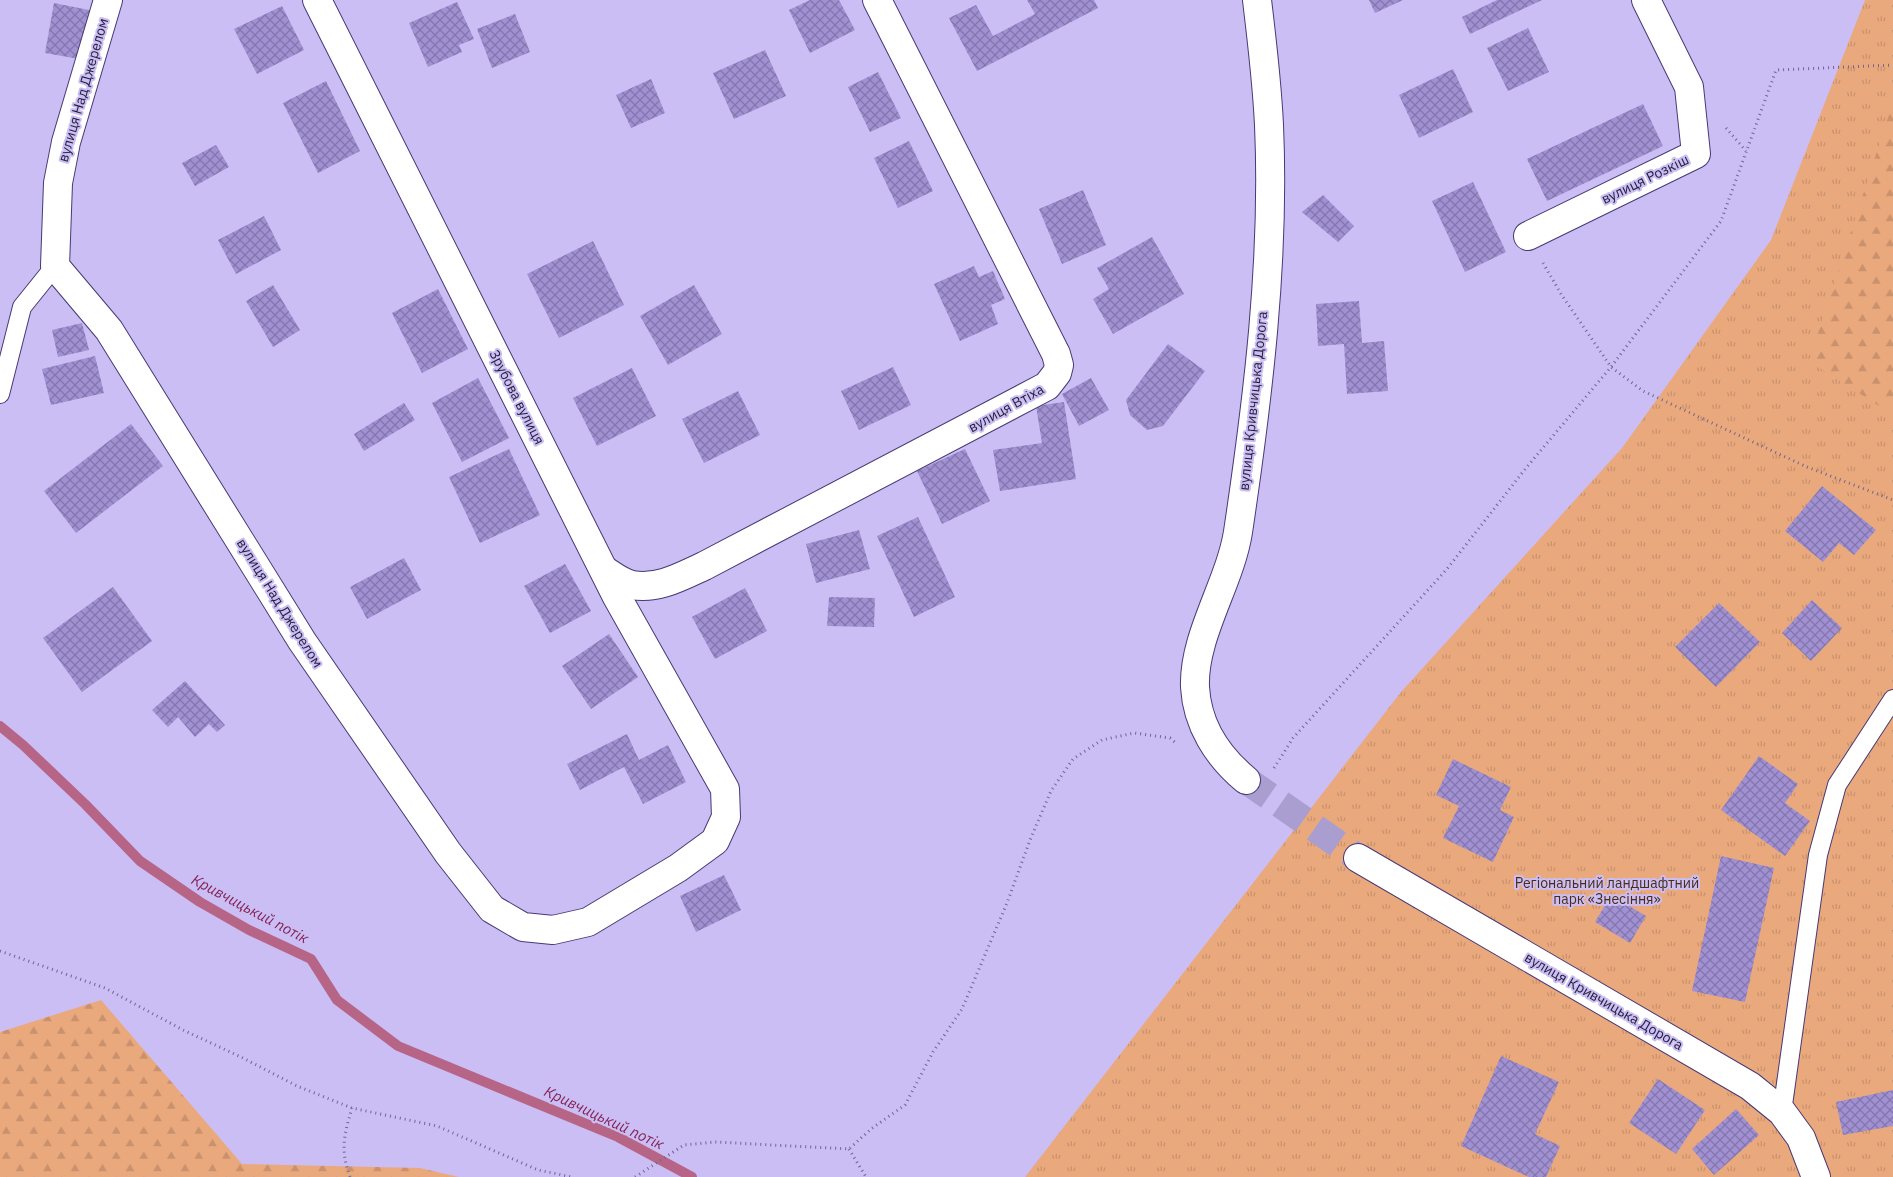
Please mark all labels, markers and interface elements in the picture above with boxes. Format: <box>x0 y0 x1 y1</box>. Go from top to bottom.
street label: вулиця Над Джерелом <box>54 16 112 164</box>
street label: вулиця Розкіш <box>1598 150 1692 208</box>
street label: вулиця Кривчицька Дорога <box>1235 310 1271 492</box>
street label: Зрубова вулиця <box>485 347 549 447</box>
street label: вулиця Втіха <box>965 380 1047 436</box>
street label: вулиця Над Джерелом <box>233 535 327 671</box>
water label: Кривчицький потік <box>188 870 313 948</box>
park label: Регіональний ландшафтний парк «Знесіння» <box>1515 874 1699 908</box>
street label: вулиця Кривчицька Дорога <box>1521 948 1687 1054</box>
water label: Кривчицький потік <box>541 1081 668 1154</box>

